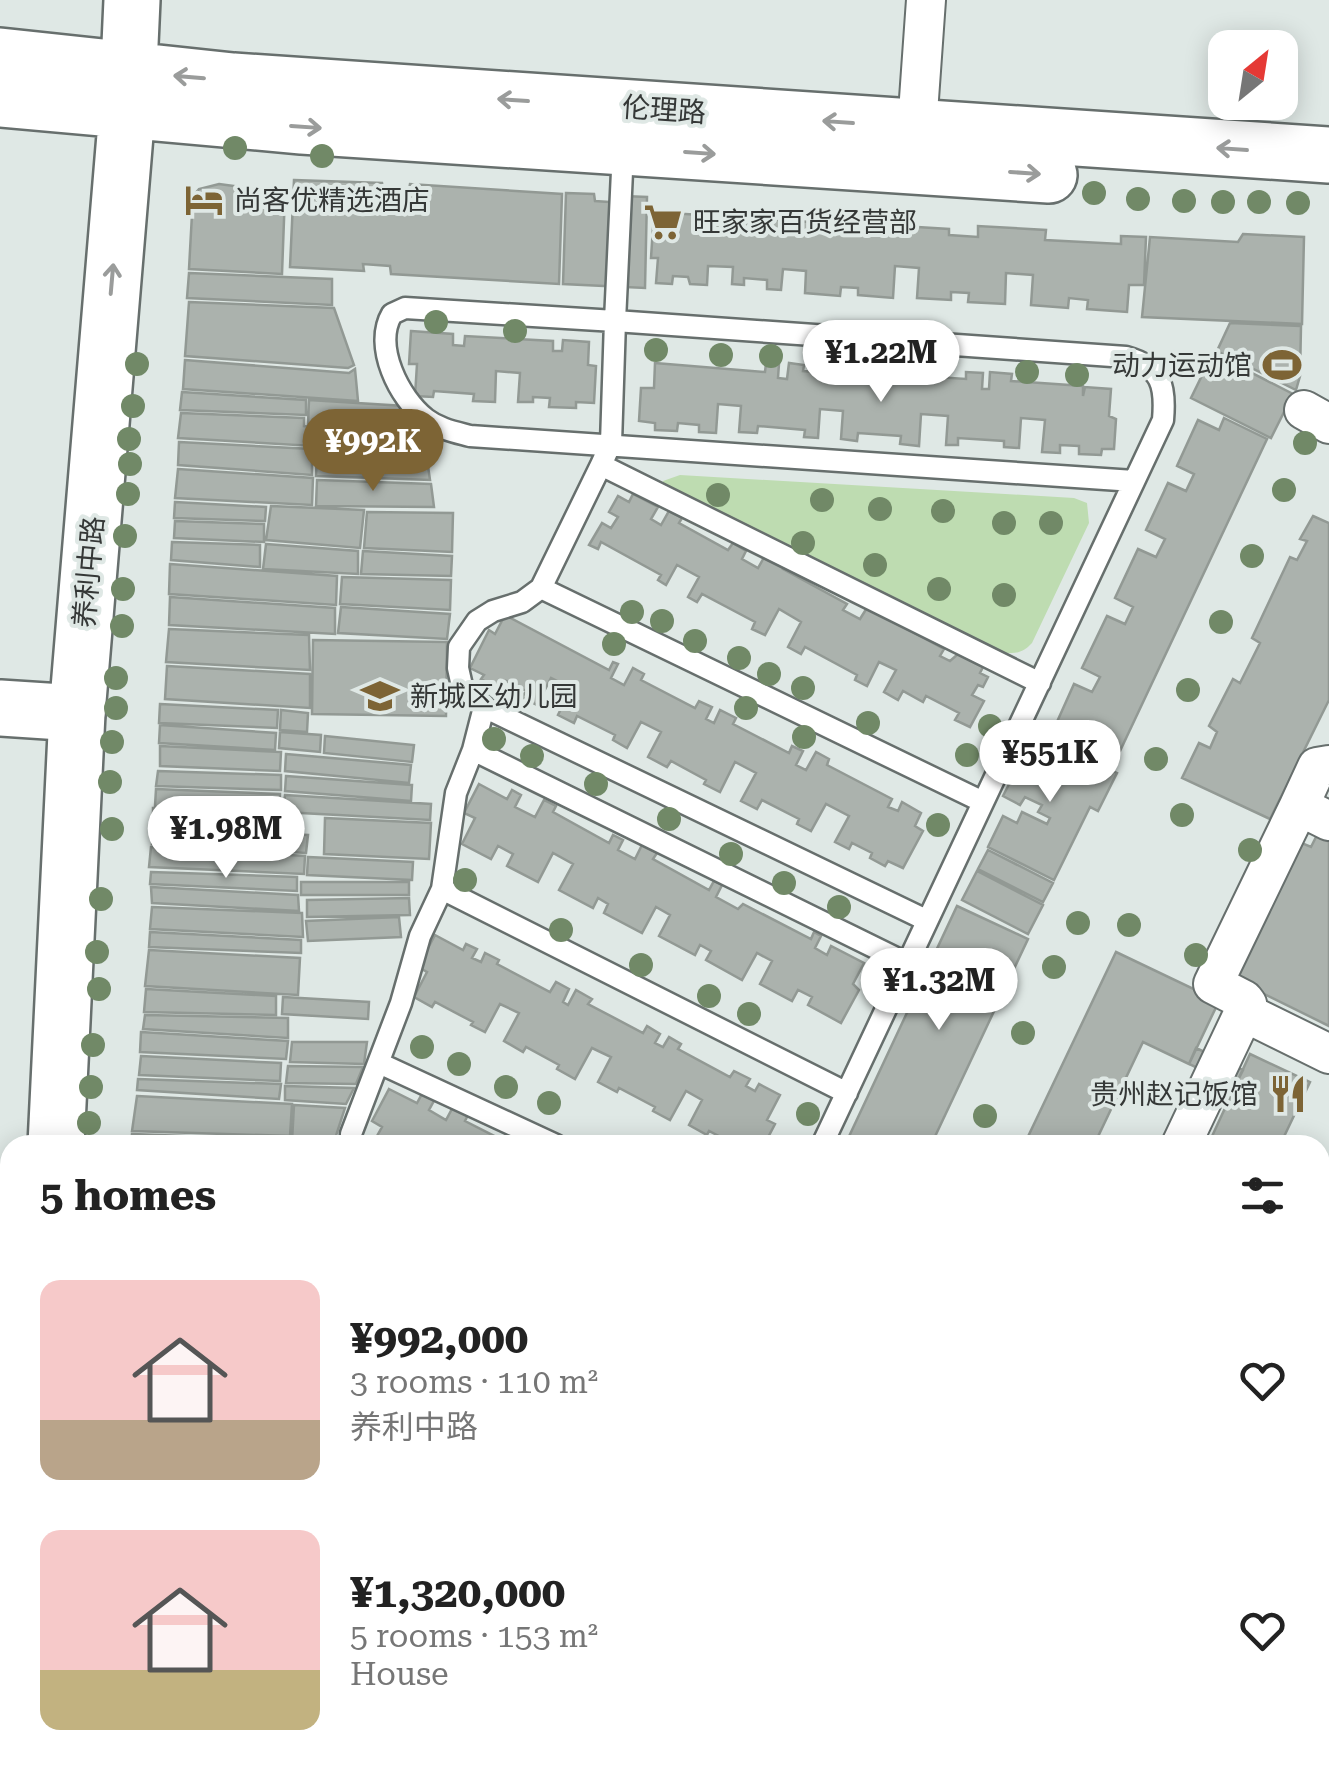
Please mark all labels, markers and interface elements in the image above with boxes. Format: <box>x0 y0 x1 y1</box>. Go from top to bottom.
north arrow <box>1208 30 1298 120</box>
map controls <box>1208 30 1298 120</box>
one-way arrow <box>174 67 206 86</box>
one-way arrow <box>498 90 530 109</box>
street label: 伦理路 <box>621 91 707 129</box>
one-way arrow <box>822 112 854 131</box>
one-way arrow <box>290 117 322 136</box>
one-way arrow <box>1216 139 1248 158</box>
one-way arrow <box>684 144 716 163</box>
one-way arrow <box>1008 164 1040 183</box>
hotel icon: 尚客优精选酒店 <box>183 179 225 221</box>
place label: 尚客优精选酒店 <box>234 184 430 217</box>
supermarket icon: 旺家家百货经营部 <box>642 201 684 243</box>
place label: 旺家家百货经营部 <box>693 206 917 239</box>
one-way arrow <box>103 264 122 296</box>
pin: ¥1.22M <box>800 320 962 405</box>
text: ¥1.22M <box>825 333 937 371</box>
sports icon: 动力运动馆 <box>1261 344 1303 386</box>
place label: 动力运动馆 <box>1112 349 1252 382</box>
pin: ¥992K <box>303 409 443 494</box>
text: ¥992K <box>325 422 421 460</box>
street label: 养利中路 <box>68 515 110 629</box>
school or university icon: 新城区幼儿园 <box>359 675 401 717</box>
place label: 新城区幼儿园 <box>410 680 578 713</box>
pin: ¥551K <box>980 720 1120 805</box>
text: ¥551K <box>1002 733 1098 771</box>
pin: ¥1.98M <box>145 796 307 881</box>
text: ¥1.98M <box>170 809 282 847</box>
pin: ¥1.32M <box>858 948 1020 1033</box>
text: ¥1.32M <box>883 961 995 999</box>
restaurant icon: 贵州赵记饭馆 <box>1267 1073 1309 1115</box>
place label: 贵州赵记饭馆 <box>1090 1078 1258 1111</box>
icon: filters <box>1235 1168 1290 1223</box>
text: 5 homes <box>40 1171 216 1220</box>
text: ¥992,000 <box>350 1314 528 1363</box>
icon: home <box>120 1320 240 1440</box>
icon: heart <box>1235 1353 1290 1408</box>
text: 3 rooms · 110 m² <box>350 1363 598 1401</box>
text: 养利中路 <box>350 1408 478 1446</box>
text: ¥1,320,000 <box>350 1568 565 1617</box>
icon: home <box>120 1570 240 1690</box>
icon: heart <box>1235 1603 1290 1658</box>
text: 5 rooms · 153 m² <box>350 1617 598 1655</box>
text: House <box>350 1655 449 1693</box>

